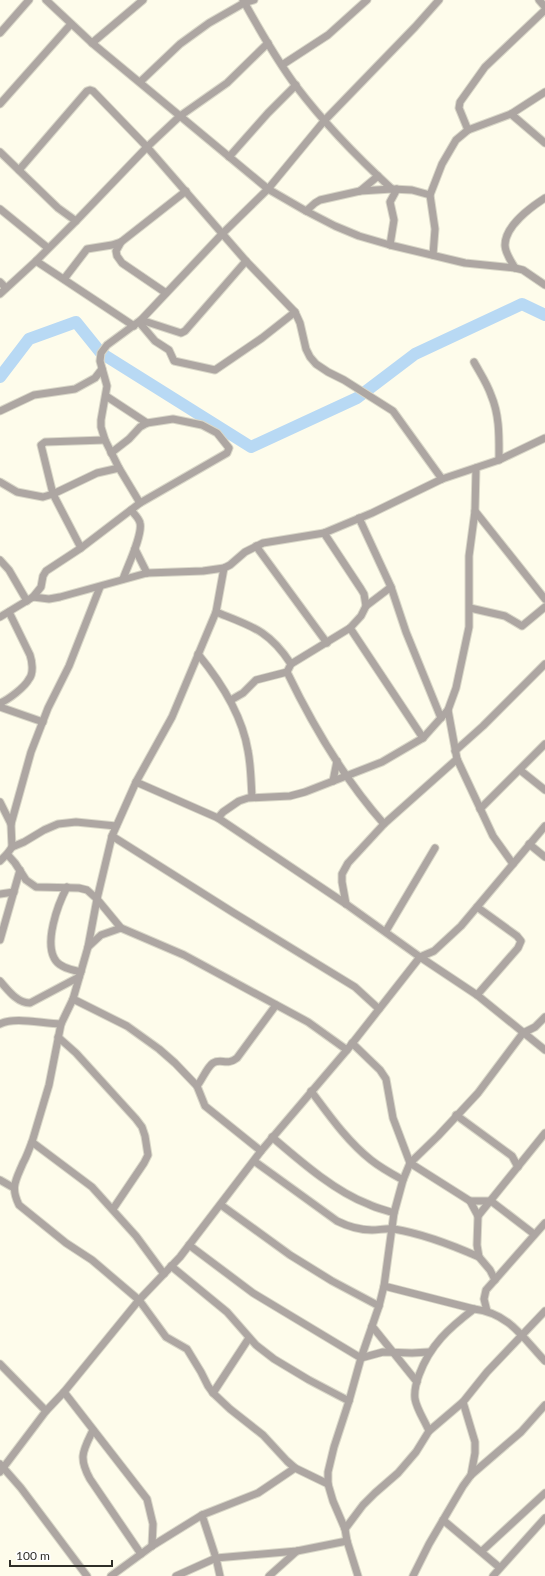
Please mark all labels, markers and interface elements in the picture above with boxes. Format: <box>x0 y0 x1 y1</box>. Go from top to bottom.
scale bar <box>10 1542 112 1568</box>
text: 100 m <box>16 1548 50 1563</box>

